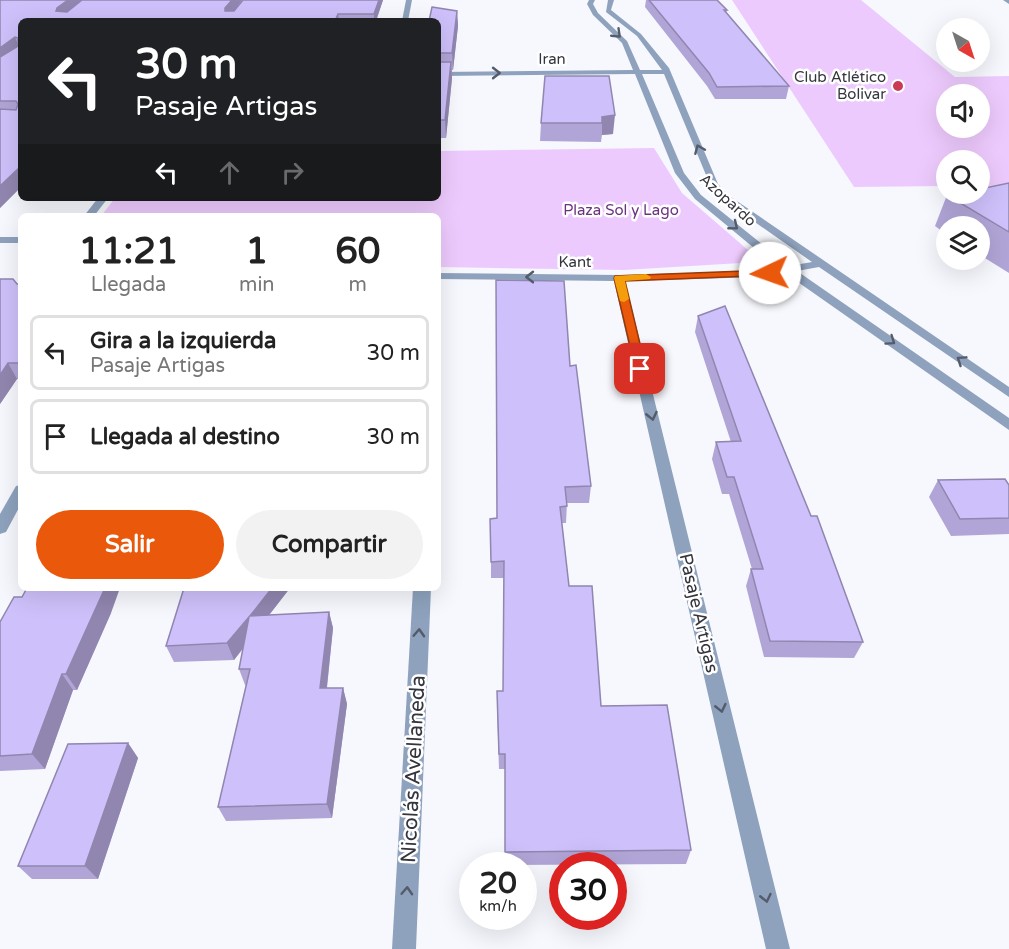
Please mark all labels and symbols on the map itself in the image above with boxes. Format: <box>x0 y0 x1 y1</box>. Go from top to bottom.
north arrow <box>936 18 990 72</box>
one-way arrow <box>609 26 620 37</box>
street label: Iran <box>538 50 566 68</box>
one-way arrow <box>492 67 501 80</box>
place label: Club Atlético Bolivar <box>794 68 886 103</box>
marker: Club Atlético Bolivar <box>891 79 905 93</box>
one-way arrow <box>694 145 706 156</box>
street label: Azopardo <box>696 170 760 230</box>
park label: Plaza Sol y Lago <box>563 201 679 219</box>
one-way arrow <box>727 219 738 230</box>
position arrow <box>738 241 802 305</box>
street label: Kant <box>558 253 592 271</box>
one-way arrow <box>526 271 535 283</box>
one-way arrow <box>884 334 895 345</box>
pin <box>614 343 665 394</box>
one-way arrow <box>956 357 967 368</box>
one-way arrow <box>644 411 657 421</box>
street label: Pasaje Artigas <box>675 551 723 675</box>
one-way arrow <box>413 628 426 637</box>
street label: Nicolás Avellaneda <box>396 674 431 864</box>
one-way arrow <box>714 703 727 713</box>
speed limit sign: 30 <box>549 852 627 930</box>
one-way arrow <box>401 886 414 895</box>
one-way arrow <box>759 893 772 903</box>

